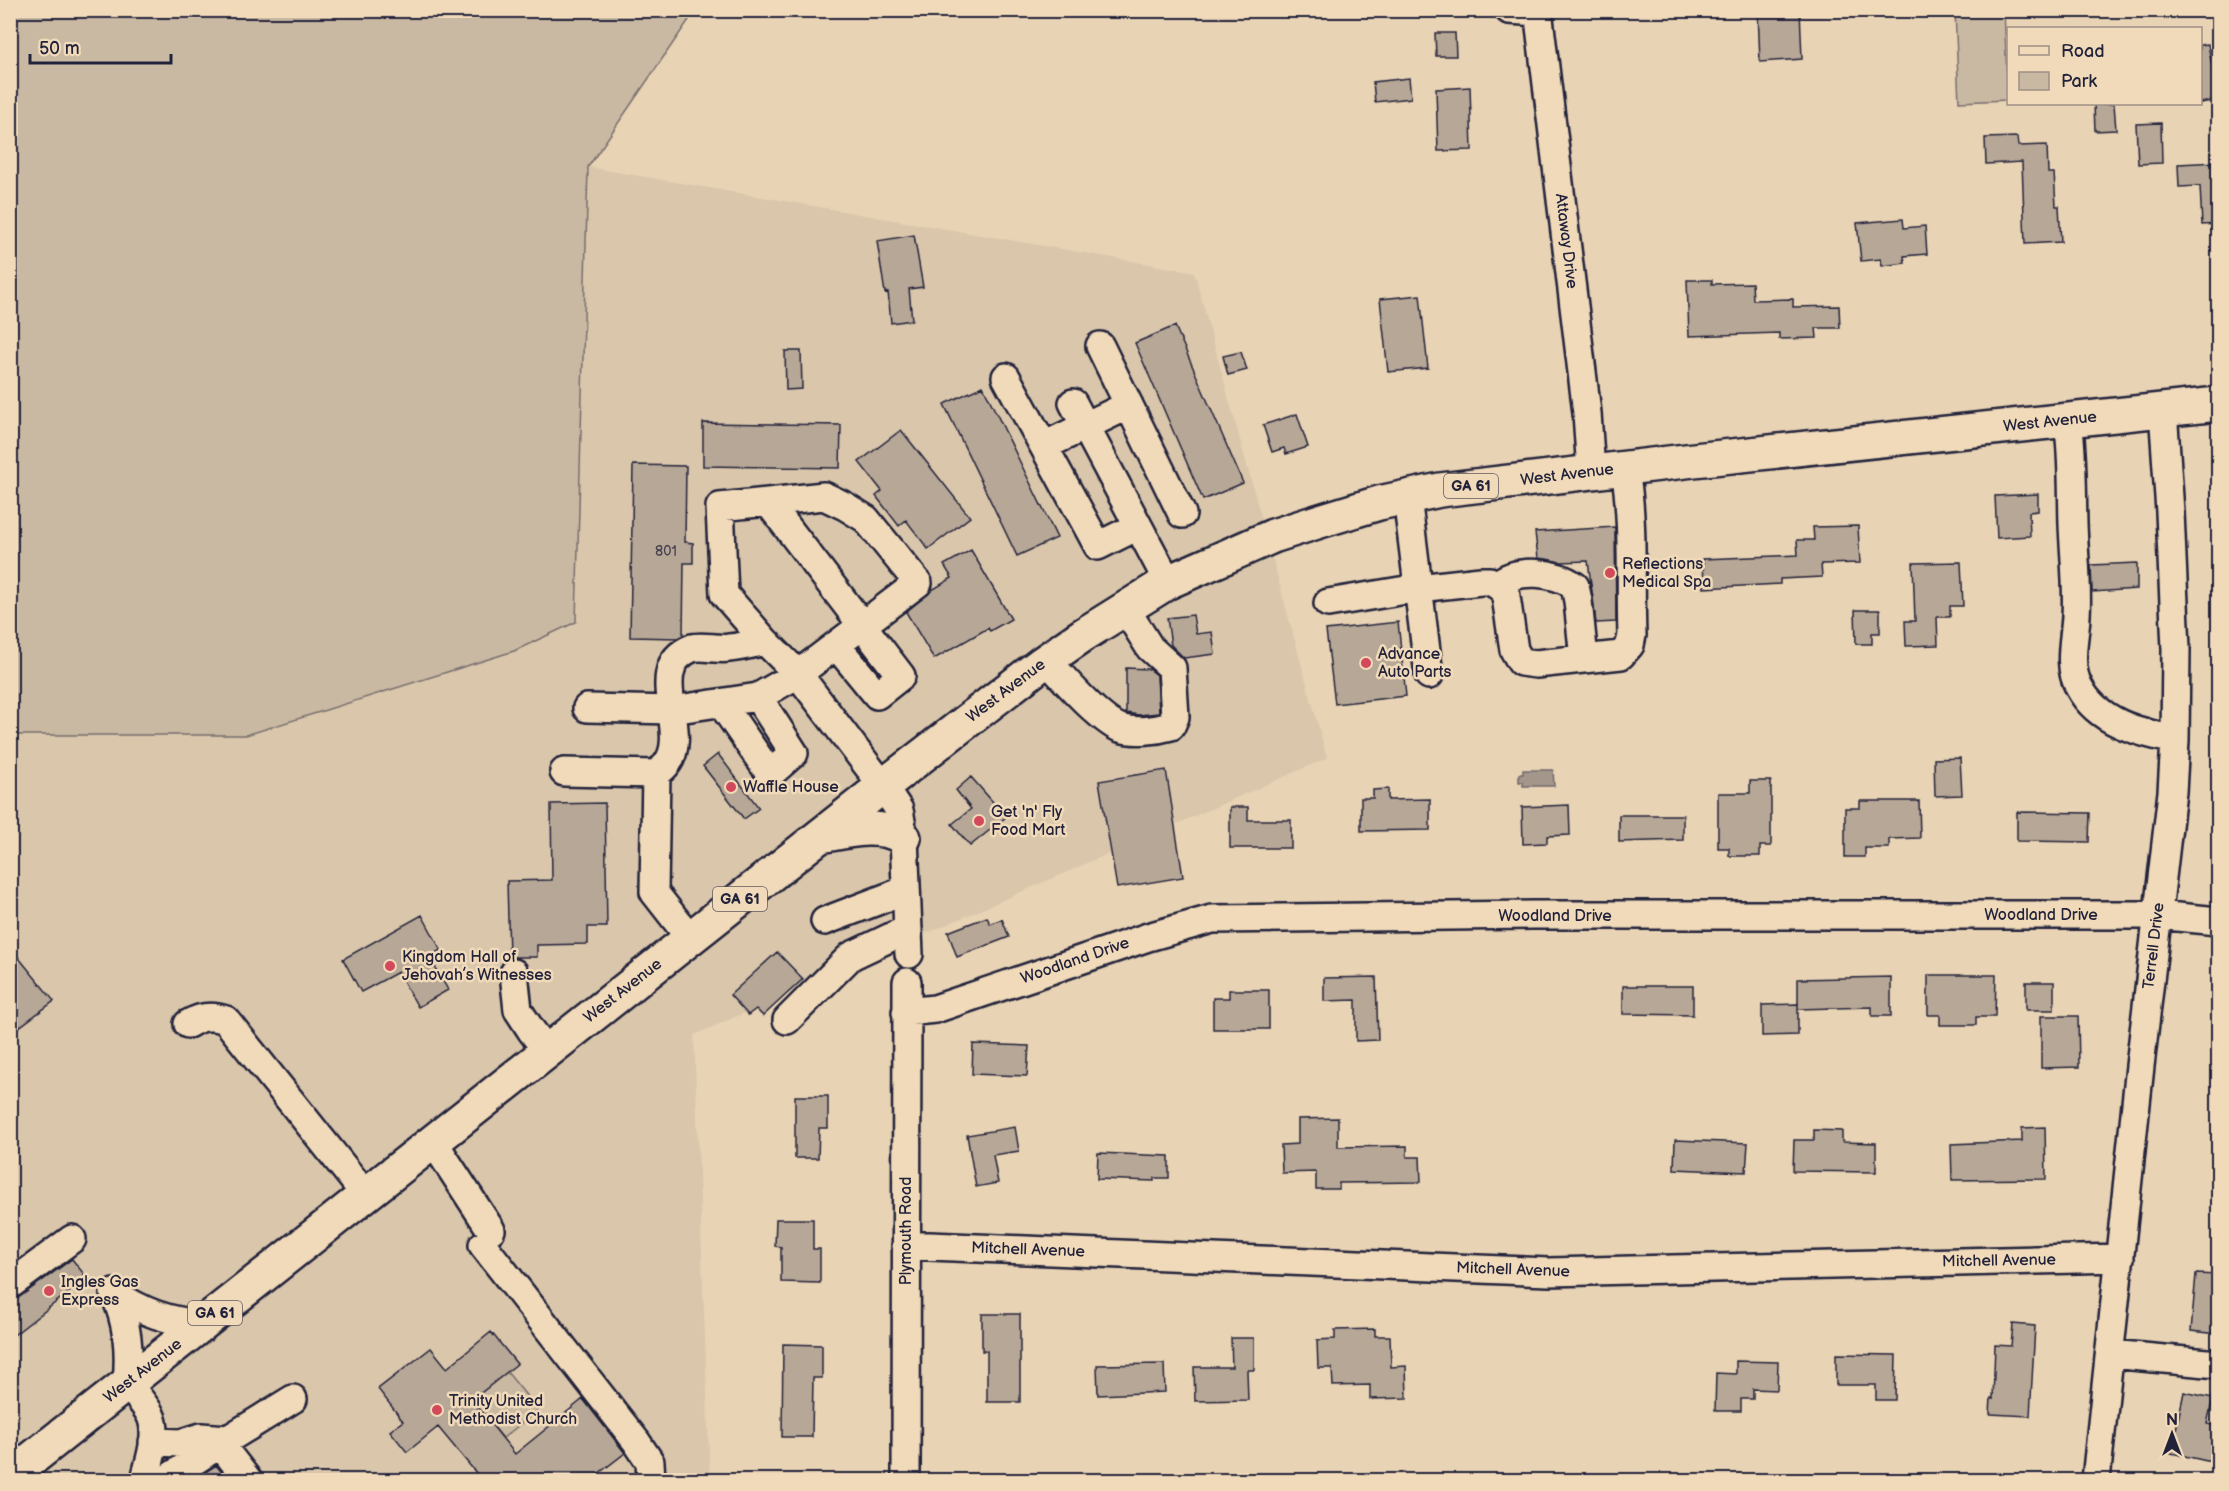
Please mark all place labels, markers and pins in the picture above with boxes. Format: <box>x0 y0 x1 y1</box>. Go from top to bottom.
place label: Reflections Medical Spa <box>1622 555 1711 592</box>
marker: Reflections Medical Spa <box>1603 566 1617 580</box>
place label: Advance Auto Parts <box>1378 645 1452 682</box>
marker: Advance Auto Parts <box>1359 656 1373 670</box>
place label: Waffle House <box>743 778 839 797</box>
marker: Waffle House <box>724 780 738 794</box>
place label: Get 'n' Fly Food Mart <box>991 803 1066 840</box>
marker: Get 'n' Fly Food Mart <box>972 814 986 828</box>
place label: Kingdom Hall of Jehovah’s Witnesses <box>402 948 552 985</box>
marker: Kingdom Hall of Jehovah’s Witnesses <box>383 959 397 973</box>
place label: Ingles Gas Express <box>61 1273 138 1310</box>
marker: Ingles Gas Express <box>42 1284 56 1298</box>
place label: Trinity United Methodist Church <box>449 1392 577 1429</box>
marker: Trinity United Methodist Church <box>430 1403 444 1417</box>

